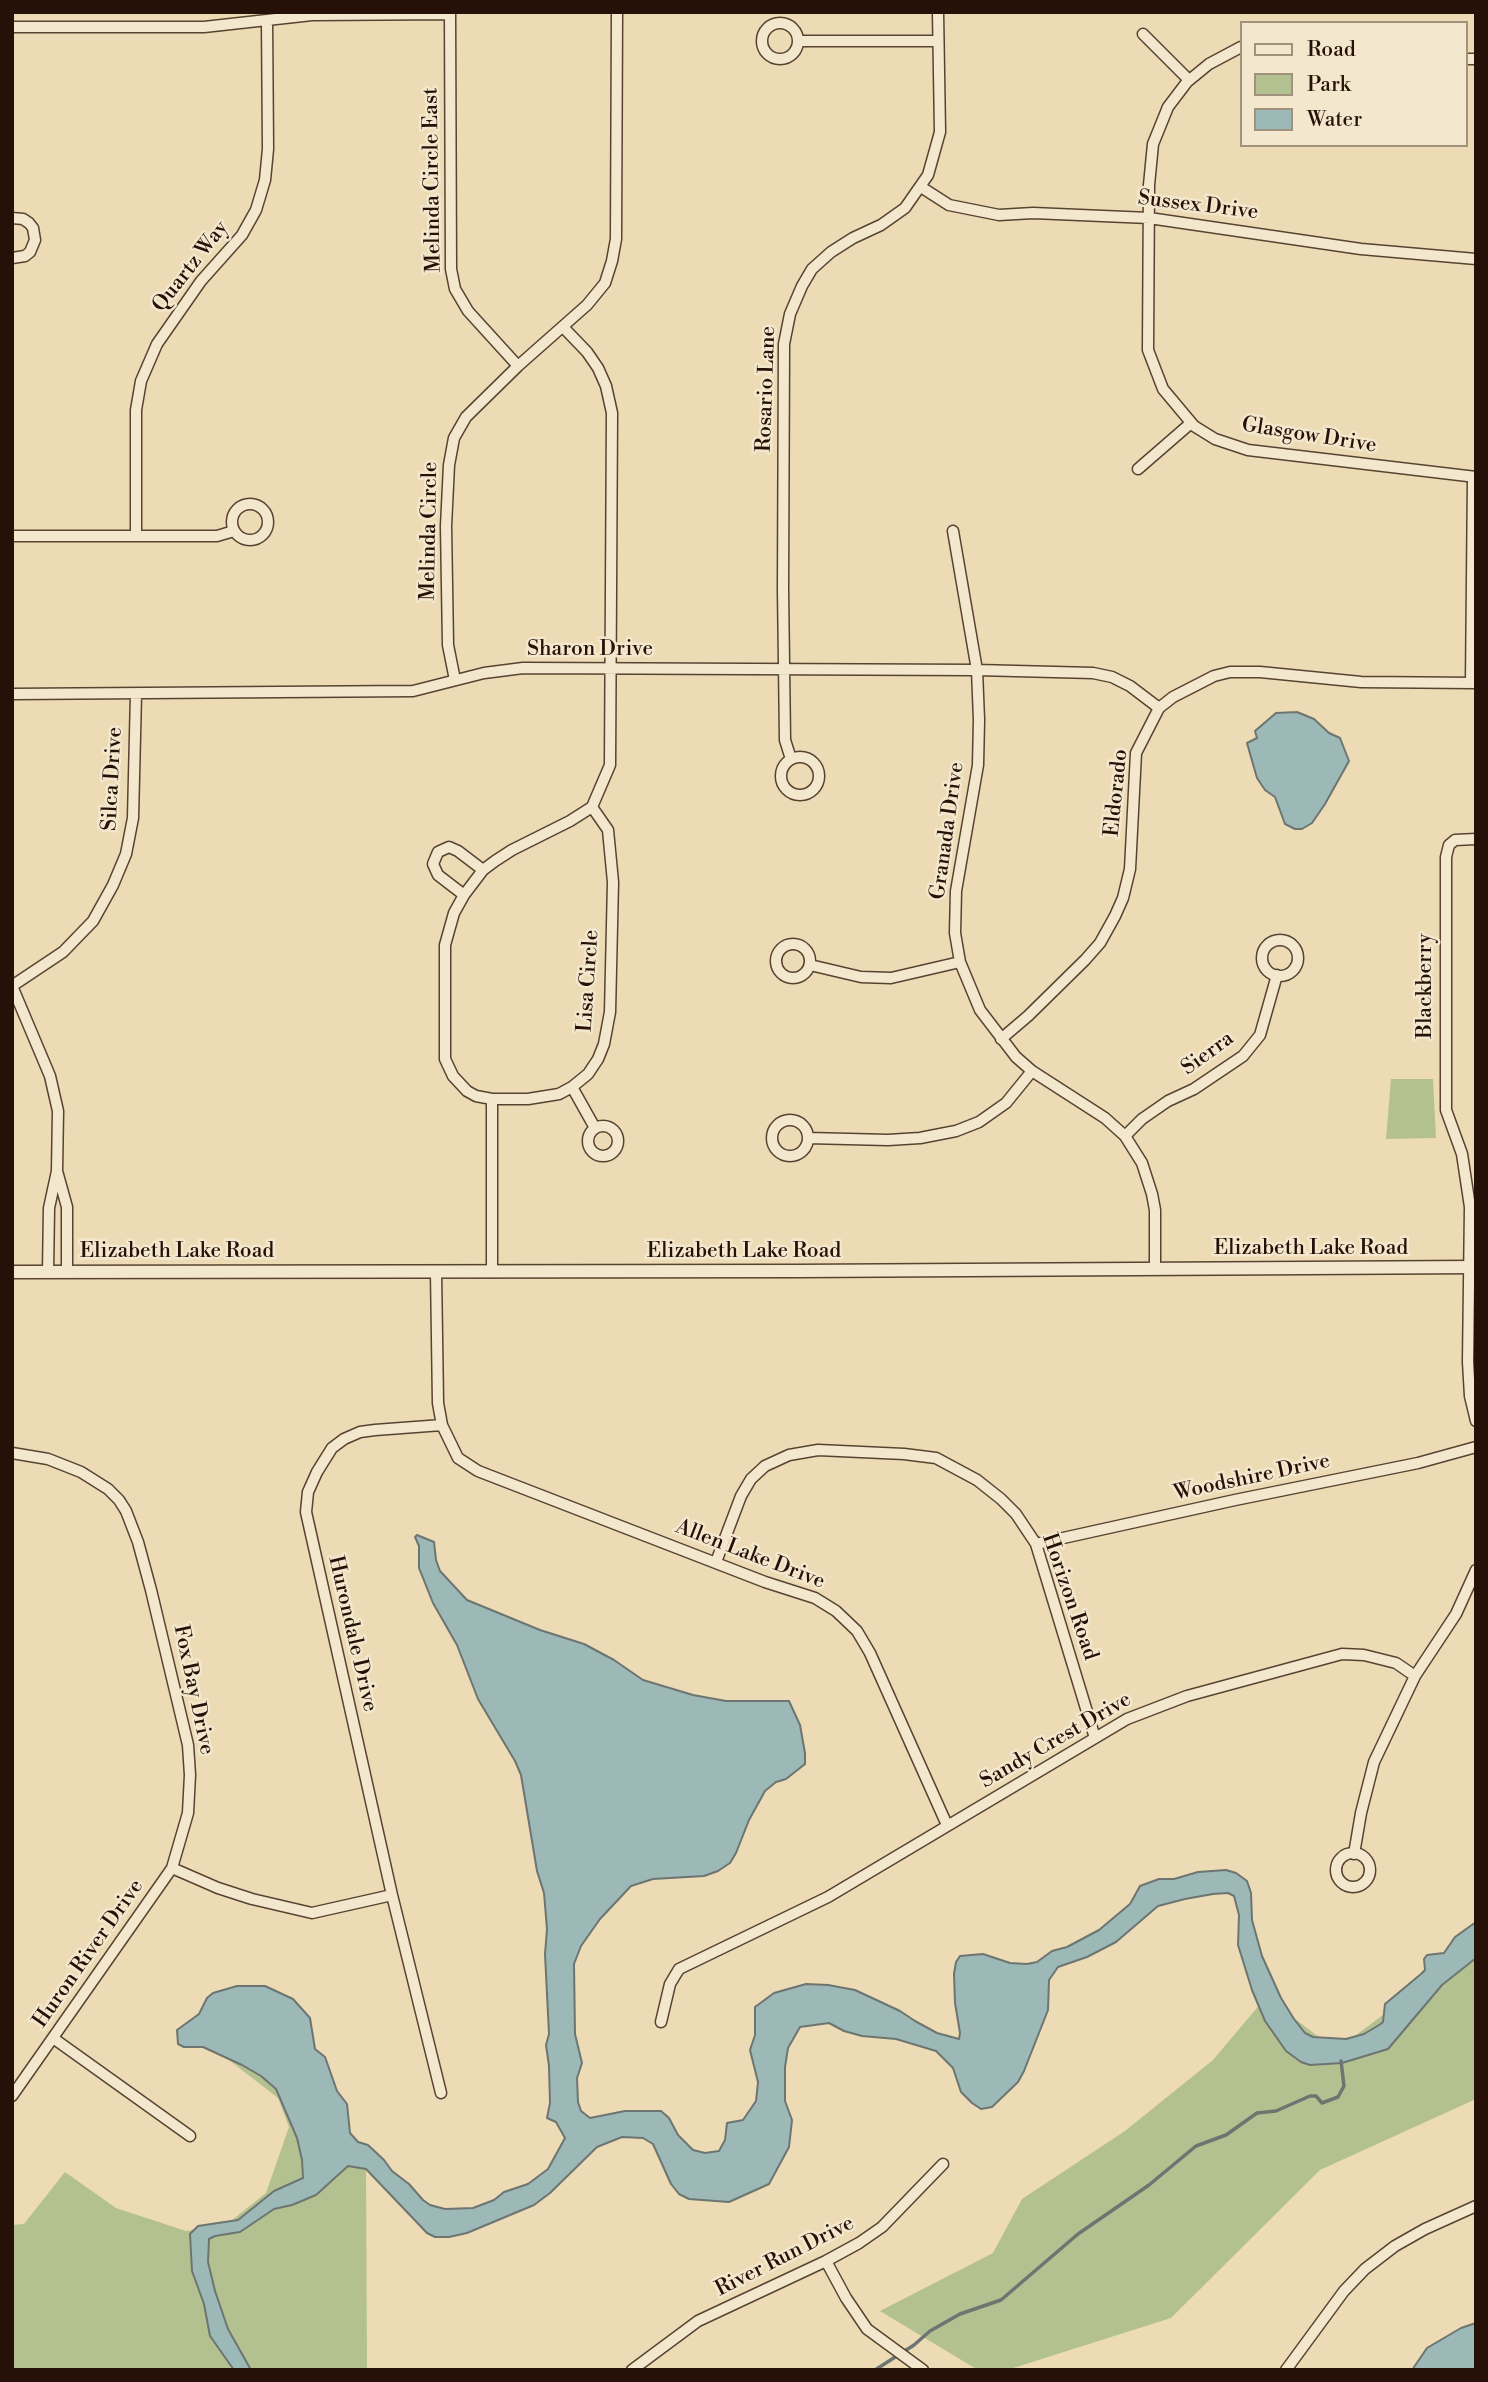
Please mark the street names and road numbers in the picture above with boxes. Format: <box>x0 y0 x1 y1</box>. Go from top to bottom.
street label: Melinda Circle East <box>419 87 447 273</box>
street label: Sussex Drive <box>1136 186 1260 226</box>
street label: Quartz Way <box>148 216 234 318</box>
street label: Rosario Lane <box>752 326 782 452</box>
street label: Glasgow Drive <box>1240 413 1378 459</box>
street label: Melinda Circle <box>416 461 444 601</box>
street label: Sharon Drive <box>527 637 653 663</box>
street label: Silca Drive <box>98 726 128 832</box>
street label: Eldorado <box>1100 748 1134 838</box>
street label: Granada Drive <box>926 761 970 901</box>
street label: Lisa Circle <box>573 929 605 1033</box>
street label: Blackberry <box>1413 933 1439 1039</box>
street label: Sierra <box>1177 1027 1239 1081</box>
street label: Elizabeth Lake Road <box>1214 1236 1408 1262</box>
street label: Elizabeth Lake Road <box>80 1239 274 1265</box>
street label: Elizabeth Lake Road <box>647 1239 841 1265</box>
street label: Woodshire Drive <box>1172 1449 1332 1507</box>
street label: Allen Lake Drive <box>672 1515 828 1595</box>
street label: Horizon Road <box>1036 1530 1102 1664</box>
street label: Hurondale Drive <box>322 1554 382 1714</box>
street label: Fox Bay Drive <box>167 1623 219 1757</box>
street label: Sandy Crest Drive <box>976 1687 1136 1795</box>
street label: Huron River Drive <box>28 1875 150 2033</box>
street label: River Run Drive <box>711 2211 859 2303</box>

